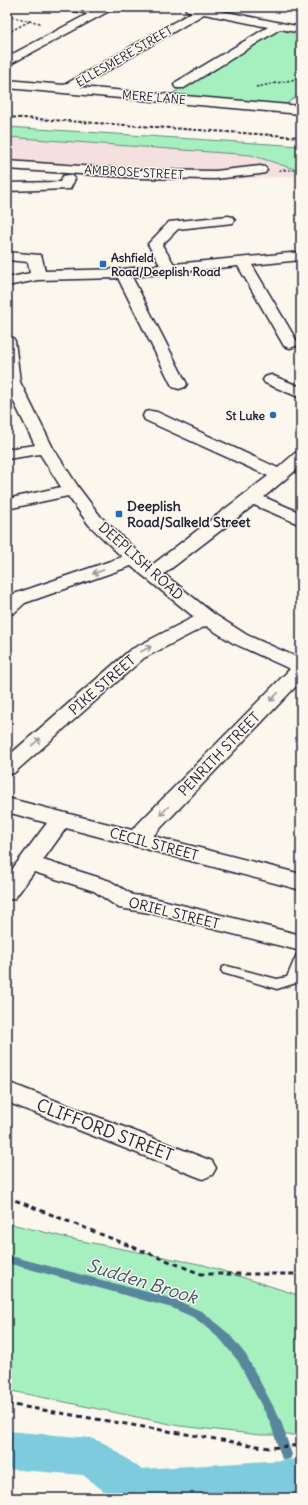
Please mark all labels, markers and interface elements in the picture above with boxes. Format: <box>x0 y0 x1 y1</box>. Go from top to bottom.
street label: ELLESMERE STREET <box>73 22 175 90</box>
street label: MERE LANE <box>121 87 187 107</box>
street label: AMBROSE STREET <box>84 162 184 182</box>
place label: Ashfield Road/Deeplish Road <box>111 250 221 280</box>
marker: Ashfield Road/Deeplish Road <box>98 259 108 269</box>
place label: St Luke <box>226 408 266 423</box>
marker: St Luke <box>268 410 278 420</box>
place label: Deeplish Road/Salkeld Street <box>127 497 251 531</box>
marker: Deeplish Road/Salkeld Street <box>114 509 124 519</box>
street label: DEEPLISH ROAD <box>95 518 187 604</box>
one-way arrow <box>91 569 104 576</box>
one-way arrow <box>140 645 152 653</box>
street label: PIKE STREET <box>65 651 139 719</box>
one-way arrow <box>269 692 279 702</box>
street label: PENRITH STREET <box>174 708 264 800</box>
one-way arrow <box>31 738 42 747</box>
one-way arrow <box>159 806 169 816</box>
street label: CECIL STREET <box>108 824 200 864</box>
street label: ORIEL STREET <box>127 893 221 933</box>
street label: CLIFFORD STREET <box>33 1094 177 1166</box>
water label: Sudden Brook <box>84 1253 202 1309</box>

